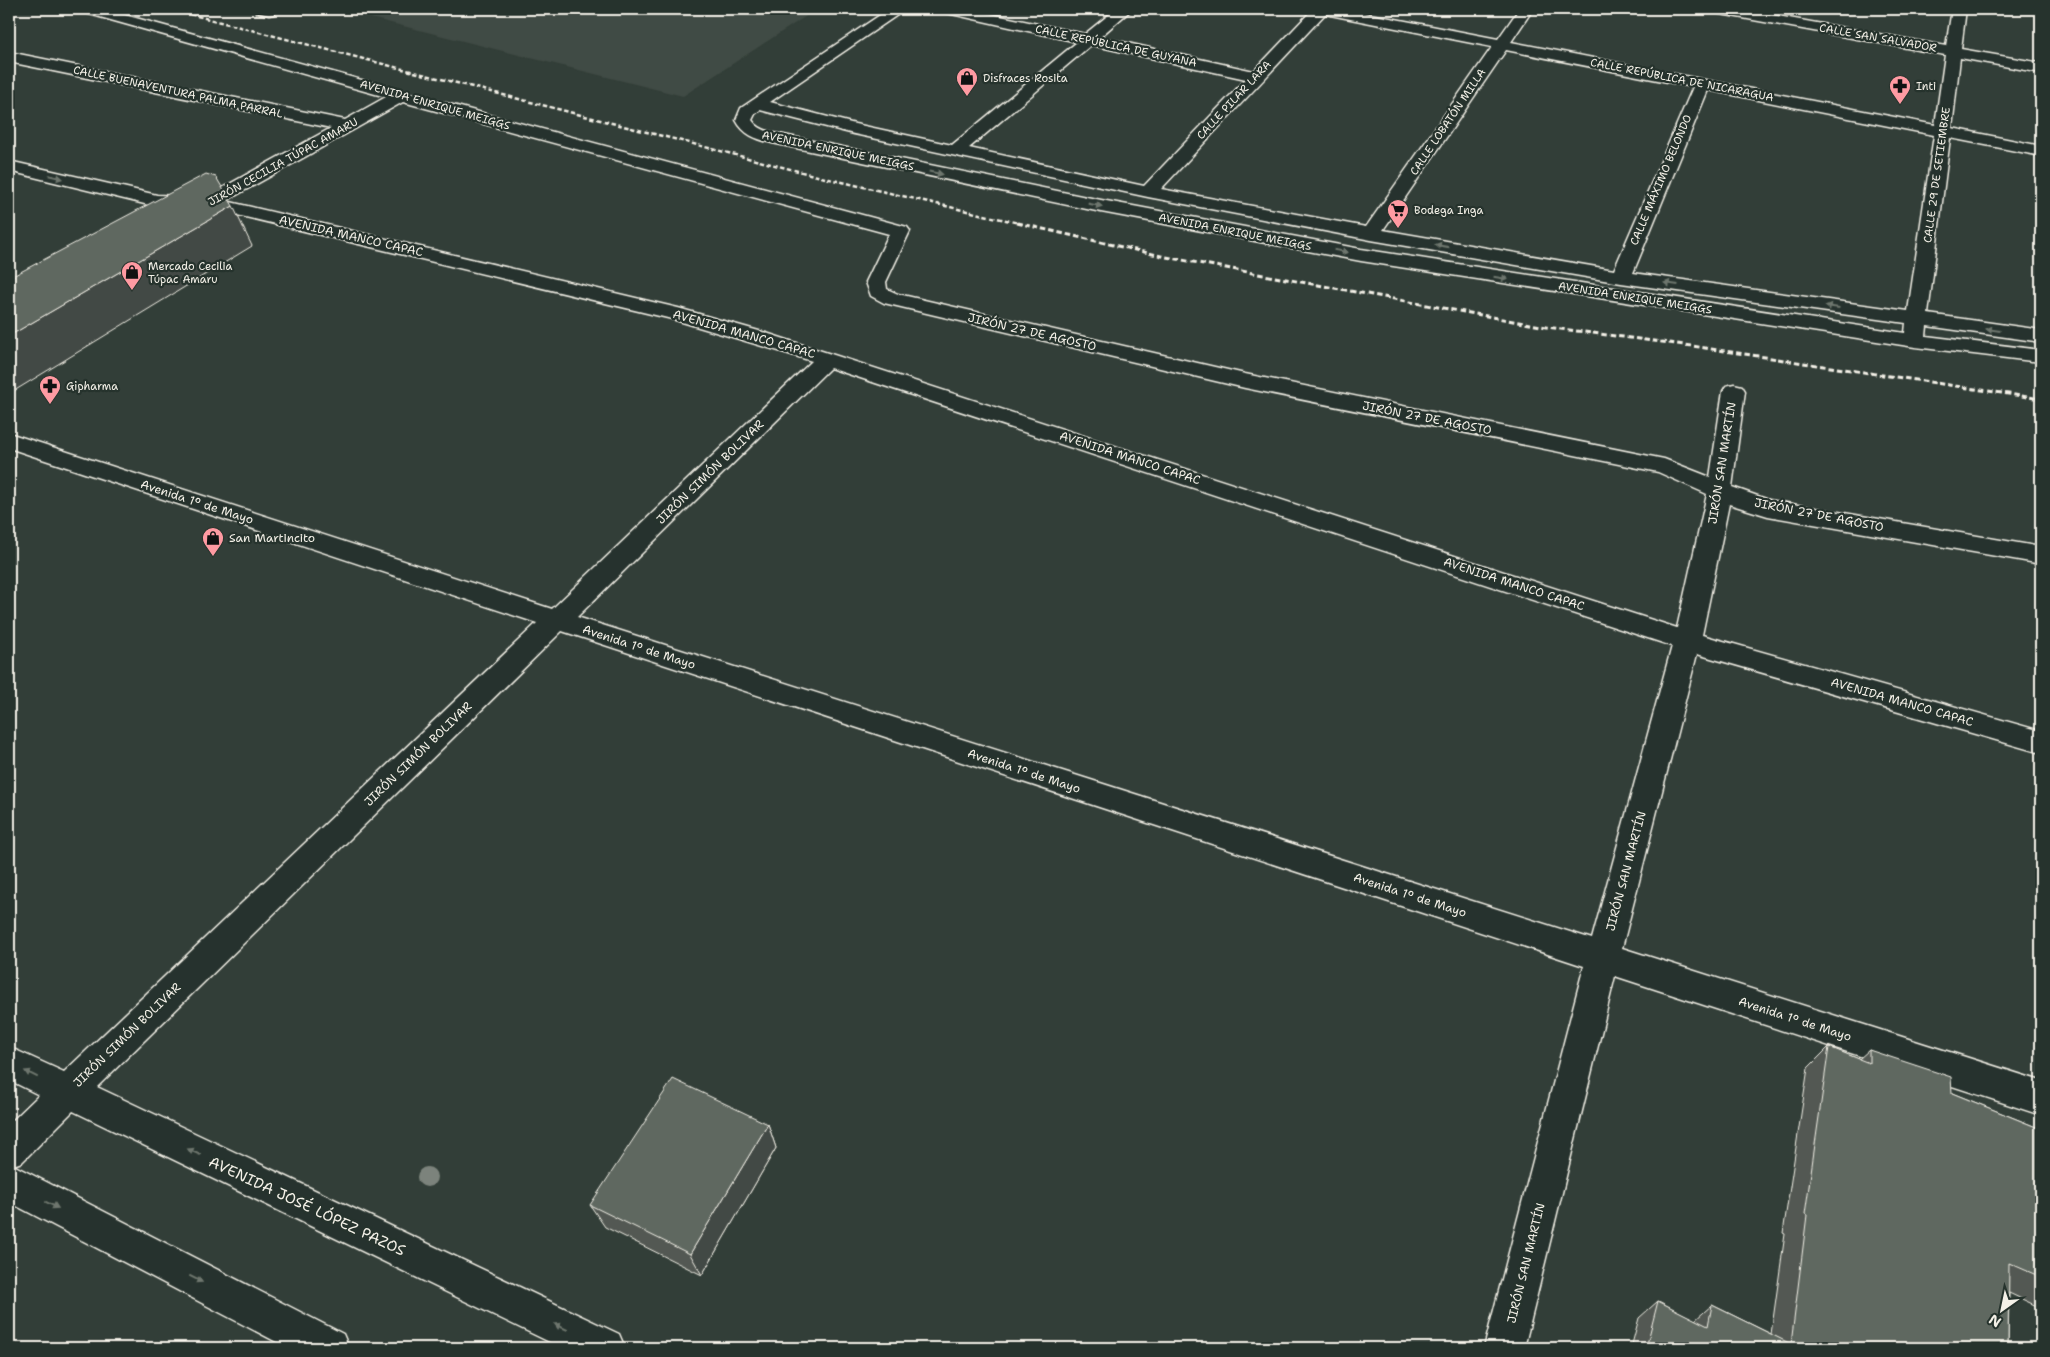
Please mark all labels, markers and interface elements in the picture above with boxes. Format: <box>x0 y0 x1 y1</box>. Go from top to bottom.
street label: CALLE SAN SALVADOR <box>1818 20 1938 56</box>
street label: CALLE REPÚBLICA DE GUYANA <box>1034 21 1198 70</box>
street label: CALLE REPÚBLICA DE NICARAGUA <box>1589 54 1775 105</box>
street label: CALLE PILAR LARA <box>1193 57 1275 143</box>
street label: CALLE BUENAVENTURA PALMA PARRAL <box>72 62 284 122</box>
street label: CALLE LOBATÓN MILLA <box>1406 65 1489 178</box>
shop icon: Disfraces Rosita <box>955 66 979 97</box>
place label: Disfraces Rosita <box>983 71 1068 86</box>
pharmacy icon: Inti <box>1888 74 1912 105</box>
street label: AVENIDA ENRIQUE MEIGGS <box>358 76 512 134</box>
place label: Inti <box>1916 79 1936 94</box>
street label: CALLE 29 DE SETIEMBRE <box>1920 106 1954 244</box>
street label: CALLE MÁXIMO BELONDO <box>1626 112 1695 248</box>
street label: JIRÓN CECILIA TÚPAC AMARU <box>205 114 361 210</box>
street label: AVENIDA ENRIQUE MEIGGS <box>760 128 916 174</box>
one-way arrow <box>928 169 944 177</box>
one-way arrow <box>49 173 64 181</box>
supermarket icon: Bodega Inga <box>1386 198 1410 229</box>
one-way arrow <box>1087 201 1103 209</box>
place label: Bodega Inga <box>1414 203 1484 218</box>
street label: AVENIDA ENRIQUE MEIGGS <box>1157 210 1313 254</box>
street label: AVENIDA MANCO CAPAC <box>277 212 425 260</box>
one-way arrow <box>1433 242 1449 250</box>
one-way arrow <box>1333 248 1349 256</box>
place label: Mercado Cecilia Túpac Amaru <box>148 259 233 287</box>
shop icon: Mercado Cecilia Túpac Amaru <box>120 260 144 291</box>
one-way arrow <box>1493 274 1509 282</box>
street label: AVENIDA ENRIQUE MEIGGS <box>1557 278 1713 318</box>
one-way arrow <box>1663 280 1679 288</box>
one-way arrow <box>1824 303 1840 311</box>
street label: AVENIDA MANCO CAPAC <box>671 306 817 362</box>
street label: JIRÓN 27 DE AGOSTO <box>966 309 1098 355</box>
one-way arrow <box>1985 326 2001 334</box>
pharmacy icon: Gipharma <box>38 374 62 405</box>
place label: Gipharma <box>66 379 118 394</box>
street label: JIRÓN 27 DE AGOSTO <box>1361 398 1493 438</box>
street label: JIRÓN SAN MARTÍN <box>1704 401 1740 525</box>
street label: JIRÓN SIMÓN BOLIVAR <box>653 416 767 528</box>
street label: AVENIDA MANCO CAPAC <box>1057 428 1203 488</box>
street label: Avenida 1º de Mayo <box>138 476 256 528</box>
street label: JIRÓN 27 DE AGOSTO <box>1753 495 1885 535</box>
shop icon: San Martincito <box>201 526 225 557</box>
place label: San Martincito <box>229 530 315 546</box>
street label: AVENIDA MANCO CAPAC <box>1441 554 1587 614</box>
street label: Avenida 1º de Mayo <box>580 621 698 673</box>
street label: AVENIDA MANCO CAPAC <box>1829 674 1975 730</box>
street label: JIRÓN SIMÓN BOLIVAR <box>361 698 475 810</box>
street label: Avenida 1º de Mayo <box>965 745 1083 797</box>
street label: JIRÓN SAN MARTÍN <box>1602 809 1650 933</box>
street label: Avenida 1º de Mayo <box>1351 869 1469 921</box>
street label: JIRÓN SIMÓN BOLIVAR <box>70 979 184 1091</box>
street label: Avenida 1º de Mayo <box>1736 993 1854 1045</box>
one-way arrow <box>24 1070 38 1078</box>
one-way arrow <box>187 1148 201 1156</box>
street label: AVENIDA JOSÉ LÓPEZ PAZOS <box>205 1151 409 1260</box>
one-way arrow <box>45 1200 59 1209</box>
street label: JIRÓN SAN MARTÍN <box>1503 1201 1549 1325</box>
one-way arrow <box>189 1275 203 1283</box>
north arrow <box>1978 1284 2028 1334</box>
text: N <box>1985 1310 2004 1331</box>
one-way arrow <box>554 1323 569 1331</box>

